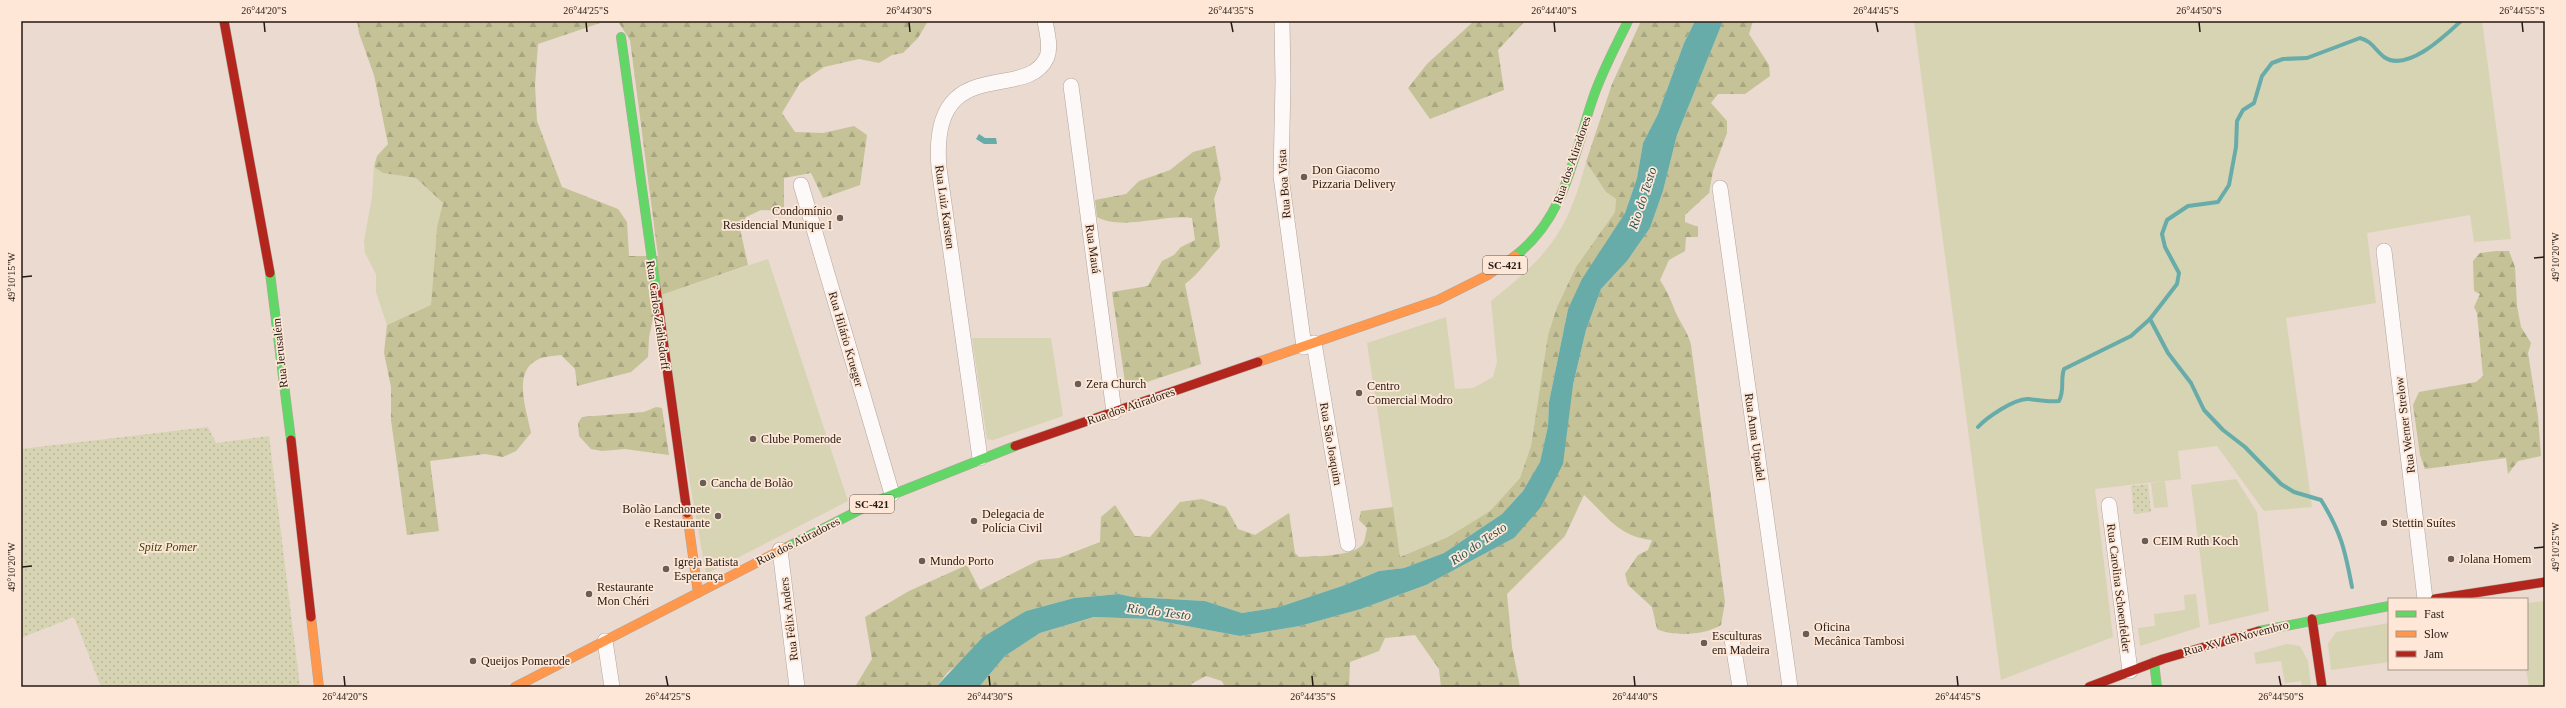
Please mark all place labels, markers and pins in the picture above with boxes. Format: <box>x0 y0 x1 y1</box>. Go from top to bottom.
place label: Don Giacomo Pizzaria Delivery <box>1312 163 1396 191</box>
marker: Don Giacomo Pizzaria Delivery <box>1299 172 1309 182</box>
place label: Condomínio Residencial Munique I <box>723 204 832 232</box>
marker: Condomínio Residencial Munique I <box>835 213 845 223</box>
place label: Zera Church <box>1086 377 1146 391</box>
marker: Zera Church <box>1073 379 1083 389</box>
place label: Centro Comercial Modro <box>1367 379 1453 407</box>
marker: Centro Comercial Modro <box>1354 388 1364 398</box>
place label: Clube Pomerode <box>761 432 841 446</box>
marker: Clube Pomerode <box>748 434 758 444</box>
place label: Cancha de Bolão <box>711 476 793 490</box>
marker: Cancha de Bolão <box>698 478 708 488</box>
place label: Bolão Lanchonete e Restaurante <box>622 502 710 530</box>
place label: Delegacia de Polícia Civil <box>982 507 1044 535</box>
marker: Bolão Lanchonete e Restaurante <box>713 511 723 521</box>
marker: Delegacia de Polícia Civil <box>969 516 979 526</box>
place label: Stettin Suítes <box>2392 516 2456 530</box>
marker: Stettin Suítes <box>2379 518 2389 528</box>
place label: CEIM Ruth Koch <box>2153 534 2238 548</box>
marker: CEIM Ruth Koch <box>2140 536 2150 546</box>
place label: Jolana Homem <box>2459 552 2532 566</box>
place label: Mundo Porto <box>930 554 994 568</box>
marker: Jolana Homem <box>2446 554 2456 564</box>
place label: Igreja Batista Esperança <box>674 555 739 583</box>
marker: Mundo Porto <box>917 556 927 566</box>
marker: Igreja Batista Esperança <box>661 564 671 574</box>
place label: Restaurante Mon Chéri <box>597 580 654 608</box>
marker: Restaurante Mon Chéri <box>584 589 594 599</box>
place label: Oficina Mecânica Tambosi <box>1814 620 1905 648</box>
place label: Esculturas em Madeira <box>1712 629 1770 657</box>
marker: Oficina Mecânica Tambosi <box>1801 629 1811 639</box>
marker: Esculturas em Madeira <box>1699 638 1709 648</box>
place label: Queijos Pomerode <box>481 654 570 668</box>
marker: Queijos Pomerode <box>468 656 478 666</box>

